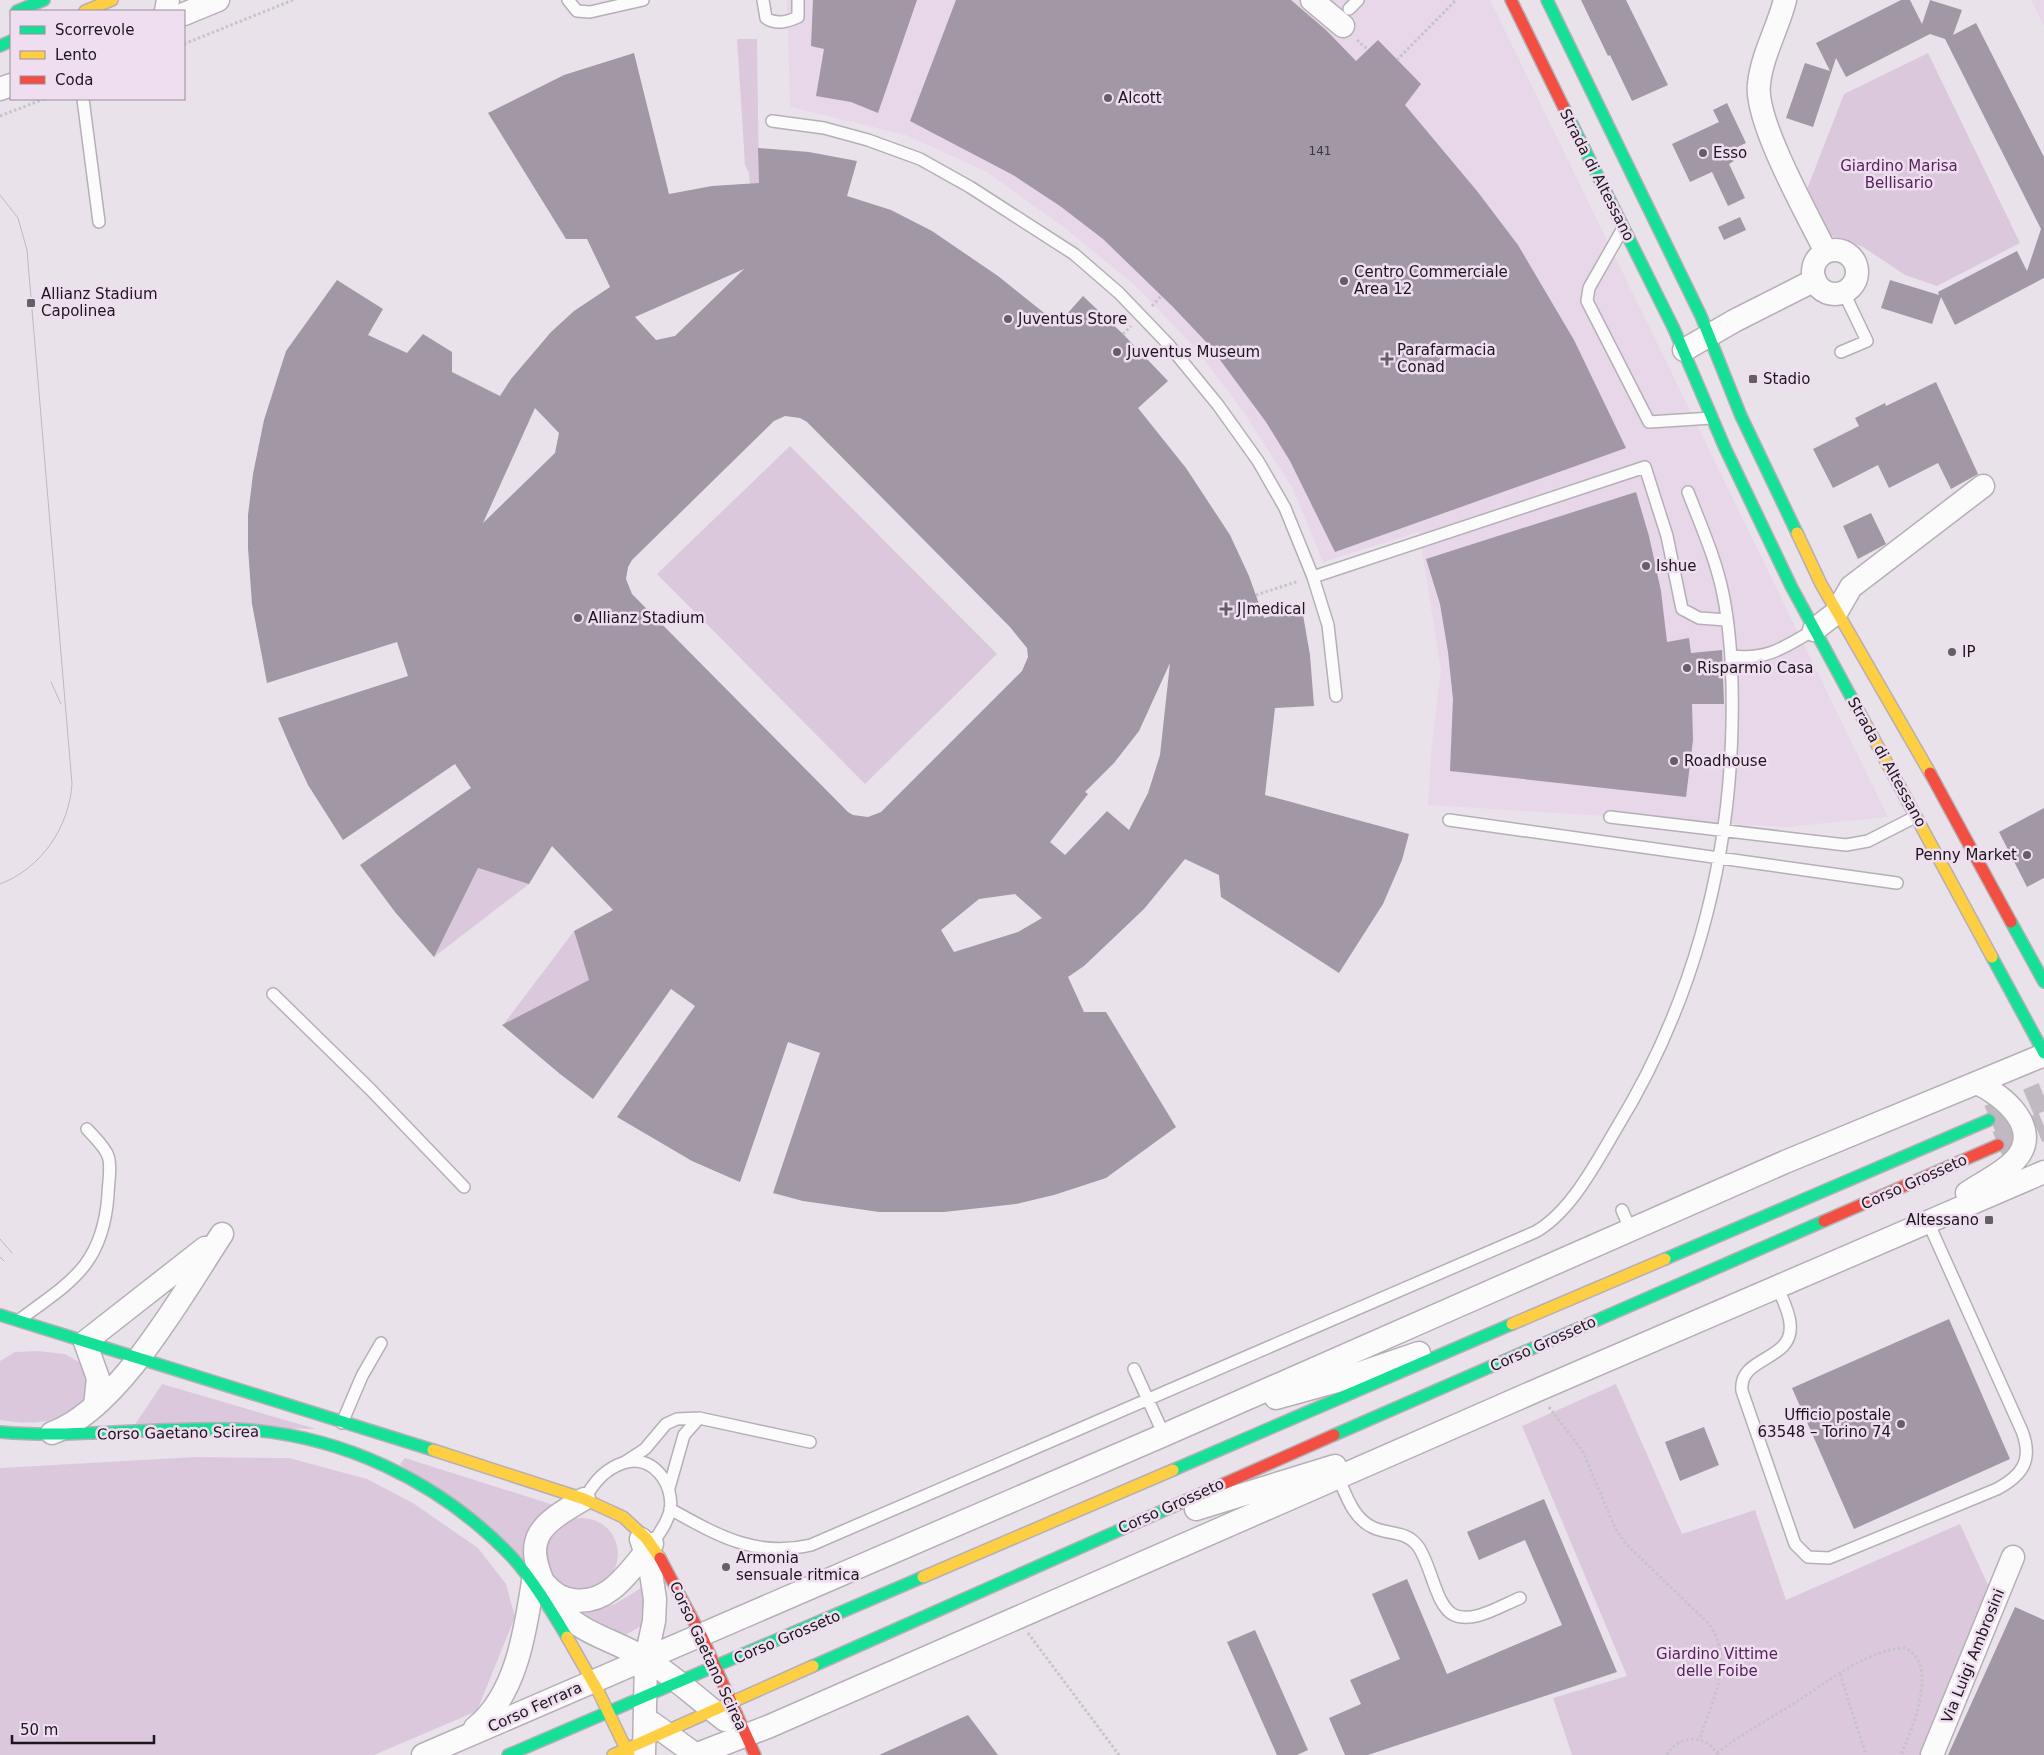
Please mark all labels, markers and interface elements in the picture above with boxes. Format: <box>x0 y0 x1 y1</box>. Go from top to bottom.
legend <box>10 10 185 100</box>
text: Scorrevole <box>55 21 134 39</box>
text: Lento <box>55 46 97 64</box>
text: Coda <box>55 71 93 89</box>
place label: Alcott <box>1118 89 1162 107</box>
marker: Alcott <box>1102 92 1114 104</box>
street label: Strada di Altessano <box>1556 106 1638 244</box>
house number: 141 <box>1309 144 1331 158</box>
place label: Esso <box>1713 144 1747 162</box>
marker: Esso <box>1697 147 1709 159</box>
park label: Giardino Marisa Bellisario <box>1840 157 1958 192</box>
place label: Centro Commerciale Area 12 <box>1354 263 1508 298</box>
marker: Centro Commerciale Area 12 <box>1338 275 1350 287</box>
place label: Allianz Stadium Capolinea <box>41 285 158 320</box>
marker: Allianz Stadium Capolinea <box>25 297 37 309</box>
place label: Juventus Store <box>1017 310 1127 328</box>
marker: Juventus Store <box>1002 313 1014 325</box>
place label: Parafarmacia Conad <box>1397 341 1496 376</box>
place label: Juventus Museum <box>1126 343 1260 361</box>
marker: Juventus Museum <box>1111 346 1123 358</box>
marker: Parafarmacia Conad <box>1381 353 1393 365</box>
place label: Stadio <box>1763 370 1810 388</box>
marker: Stadio <box>1747 373 1759 385</box>
place label: Ishue <box>1656 557 1696 575</box>
marker: Ishue <box>1640 560 1652 572</box>
place label: J|medical <box>1236 600 1306 618</box>
marker: J|medical <box>1219 602 1233 616</box>
place label: Allianz Stadium <box>588 609 705 627</box>
marker: Allianz Stadium <box>572 612 584 624</box>
place label: IP <box>1962 643 1975 661</box>
marker: IP <box>1946 646 1958 658</box>
place label: Risparmio Casa <box>1697 659 1813 677</box>
marker: Risparmio Casa <box>1681 662 1693 674</box>
street label: Strada di Altessano <box>1844 694 1930 830</box>
place label: Roadhouse <box>1684 752 1767 770</box>
marker: Roadhouse <box>1668 755 1680 767</box>
place label: Penny Market <box>1915 846 2017 864</box>
marker: Penny Market <box>2021 849 2033 861</box>
street label: Corso Grosseto <box>1858 1151 1970 1213</box>
place label: Altessano <box>1906 1211 1979 1229</box>
marker: Altessano <box>1983 1214 1995 1226</box>
street label: Corso Grosseto <box>1487 1313 1599 1375</box>
place label: Ufficio postale 63548 – Torino 74 <box>1758 1406 1891 1441</box>
marker: Ufficio postale 63548 – Torino 74 <box>1895 1418 1907 1430</box>
street label: Corso Gaetano Scirea <box>97 1423 259 1443</box>
street label: Corso Grosseto <box>1115 1475 1227 1537</box>
place label: Armonia sensuale ritmica <box>736 1549 860 1584</box>
marker: Armonia sensuale ritmica <box>720 1561 732 1573</box>
street label: Corso Gaetano Scirea <box>666 1579 750 1733</box>
street label: Via Luigi Ambrosini <box>1938 1586 2008 1726</box>
street label: Corso Grosseto <box>731 1606 843 1668</box>
park label: Giardino Vittime delle Foibe <box>1656 1645 1778 1680</box>
street label: Corso Ferrara <box>485 1678 585 1736</box>
scale bar <box>12 1712 155 1744</box>
text: 50 m <box>20 1721 58 1739</box>

